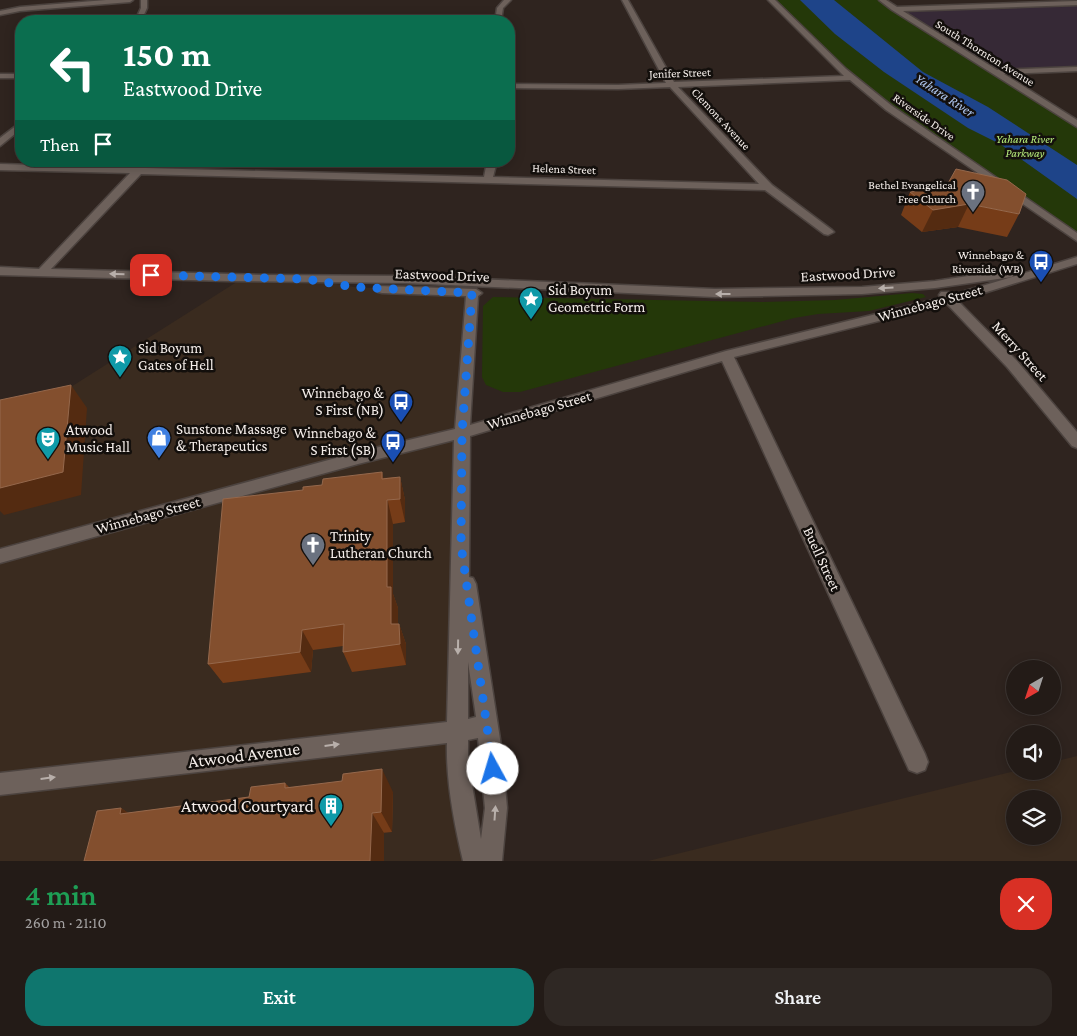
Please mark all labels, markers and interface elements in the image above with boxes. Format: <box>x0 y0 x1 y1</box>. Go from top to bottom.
street label: South Thornton Avenue <box>933 17 1037 89</box>
icon: left <box>40 35 105 100</box>
text: 150 m <box>123 35 211 74</box>
street label: Jenifer Street <box>648 65 712 81</box>
water label: Yahara River <box>912 70 979 121</box>
text: Eastwood Drive <box>123 76 262 101</box>
street label: Clemons Avenue <box>689 85 753 153</box>
street label: Riverside Drive <box>890 90 958 144</box>
icon: arrive <box>89 130 117 158</box>
park label: Yahara River Parkway <box>996 132 1055 160</box>
text: Then <box>40 134 79 155</box>
street label: Helena Street <box>532 161 597 177</box>
place label: Bethel Evangelical Free Church <box>868 178 957 206</box>
church icon: Bethel Evangelical Free Church <box>960 179 986 213</box>
place label: Winnebago & Riverside (WB) <box>952 248 1025 276</box>
bus stop icon: Winnebago & Riverside (WB) <box>1028 249 1054 283</box>
pin <box>130 254 172 296</box>
icon: arrive <box>137 261 165 289</box>
street label: Eastwood Drive <box>800 264 896 284</box>
street label: Eastwood Drive <box>394 265 490 285</box>
one-way arrow <box>109 270 125 278</box>
street label: Winnebago Street <box>876 281 985 326</box>
place label: Sid Boyum Geometric Form <box>548 282 645 315</box>
one-way arrow <box>877 285 893 293</box>
place icon: Sid Boyum Geometric Form <box>518 286 544 320</box>
one-way arrow <box>715 290 731 298</box>
street label: Merry Street <box>988 318 1052 386</box>
place label: Sid Boyum Gates of Hell <box>138 340 214 373</box>
place icon: Sid Boyum Gates of Hell <box>107 344 133 378</box>
place label: Winnebago & S First (NB) <box>301 385 385 419</box>
street label: Winnebago Street <box>485 387 594 433</box>
bus stop icon: Winnebago & S First (NB) <box>388 389 414 423</box>
place label: Sunstone Massage & Therapeutics <box>176 421 287 455</box>
place label: Atwood Music Hall <box>66 422 130 455</box>
shop icon: Sunstone Massage & Therapeutics <box>146 425 172 459</box>
place label: Winnebago & S First (SB) <box>293 425 377 459</box>
theatre icon: Atwood Music Hall <box>35 426 61 460</box>
bus stop icon: Winnebago & S First (SB) <box>380 429 406 463</box>
street label: Winnebago Street <box>94 493 203 538</box>
street label: Buell Street <box>800 525 844 594</box>
place label: Trinity Lutheran Church <box>330 528 432 561</box>
church icon: Trinity Lutheran Church <box>300 532 326 566</box>
one-way arrow <box>454 639 462 655</box>
north arrow <box>1006 660 1061 715</box>
map controls <box>1006 660 1061 845</box>
button: sound <box>1006 725 1061 780</box>
street label: Atwood Avenue <box>187 738 301 772</box>
one-way arrow <box>324 741 340 749</box>
position arrow <box>466 742 518 794</box>
one-way arrow <box>41 774 57 782</box>
button: layers <box>1006 790 1061 845</box>
building icon: Atwood Courtyard <box>318 793 344 827</box>
place label: Atwood Courtyard <box>181 796 315 816</box>
one-way arrow <box>491 804 499 820</box>
text: 4 min <box>25 878 97 911</box>
button: close <box>1000 878 1052 930</box>
text: 260 m · 21:10 <box>25 914 106 931</box>
button: Exit <box>25 968 534 1026</box>
button: Share <box>544 968 1052 1026</box>

